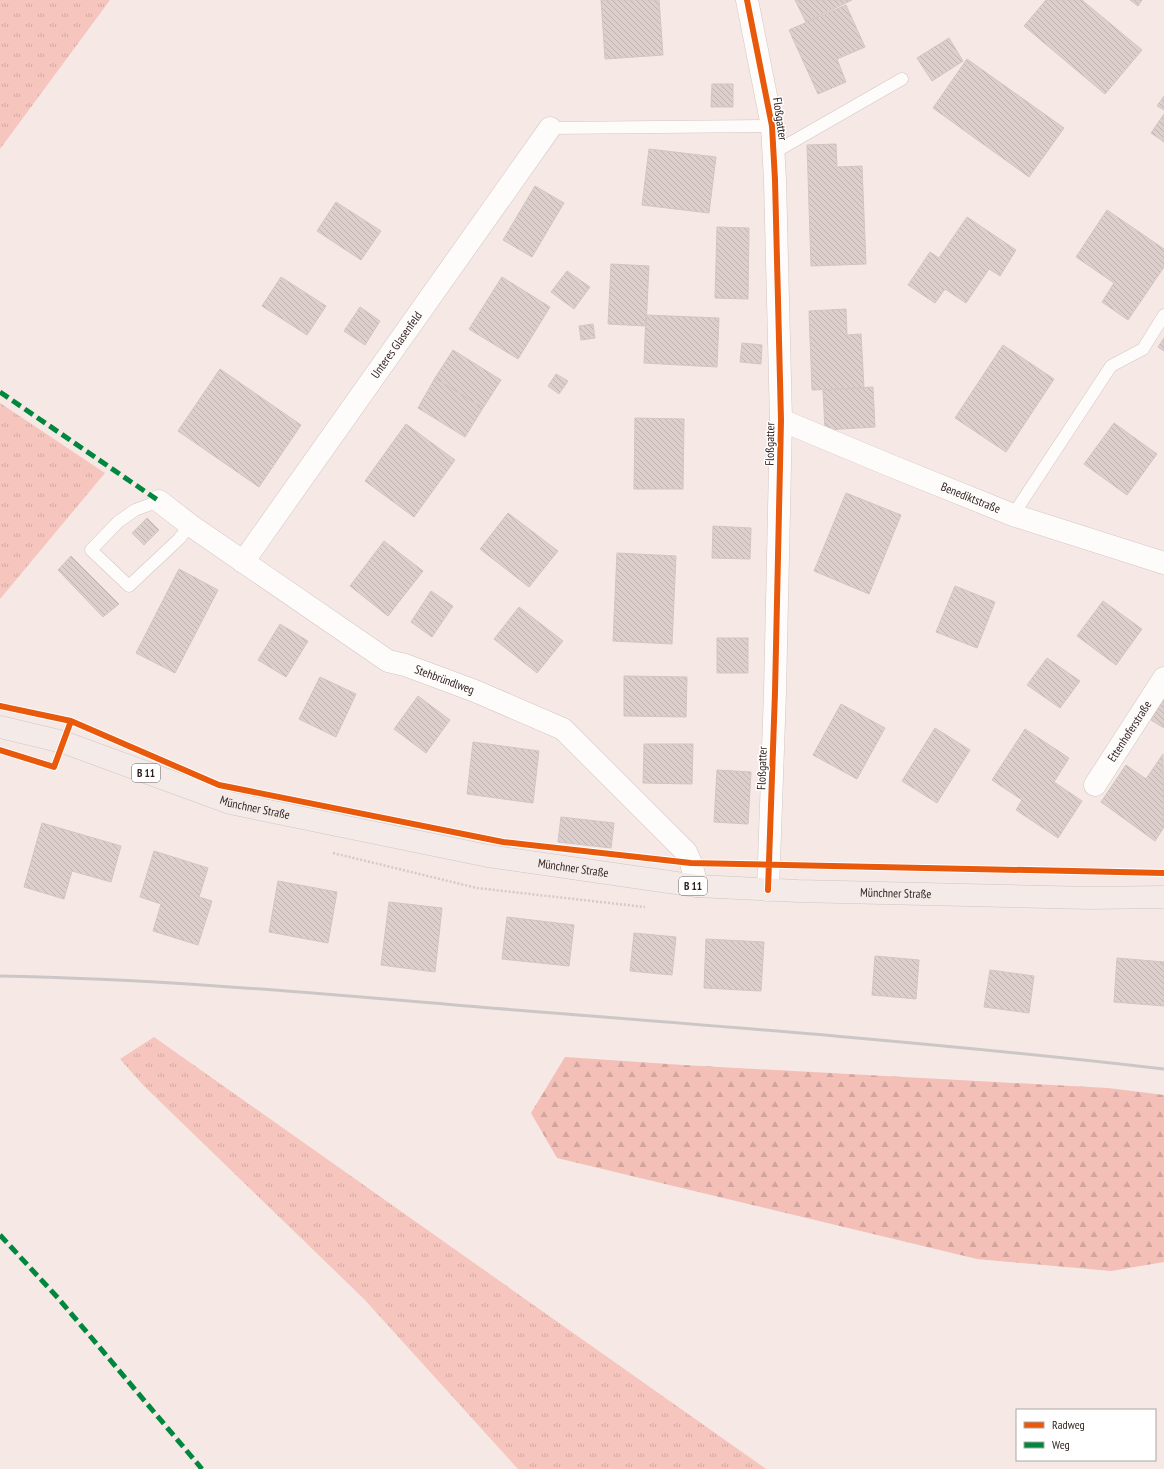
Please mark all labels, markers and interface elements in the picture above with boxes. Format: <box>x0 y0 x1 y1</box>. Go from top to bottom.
street label: Floßgatter <box>770 96 791 142</box>
street label: Unteres Glasenfeld <box>367 308 425 381</box>
street label: Floßgatter <box>762 421 777 466</box>
street label: Benediktstraße <box>939 479 1003 516</box>
street label: Stehbründlweg <box>413 661 477 697</box>
street label: Ettenhoferstraße <box>1104 697 1155 764</box>
street label: Floßgatter <box>753 745 770 790</box>
road number: B 11 <box>132 764 160 782</box>
street label: Münchner Straße <box>218 792 291 822</box>
street label: Münchner Straße <box>537 855 610 880</box>
road number: B 11 <box>679 877 707 895</box>
street label: Münchner Straße <box>860 884 932 901</box>
legend <box>1016 1409 1156 1461</box>
text: Radweg <box>1052 1417 1085 1432</box>
text: Weg <box>1052 1437 1070 1452</box>

